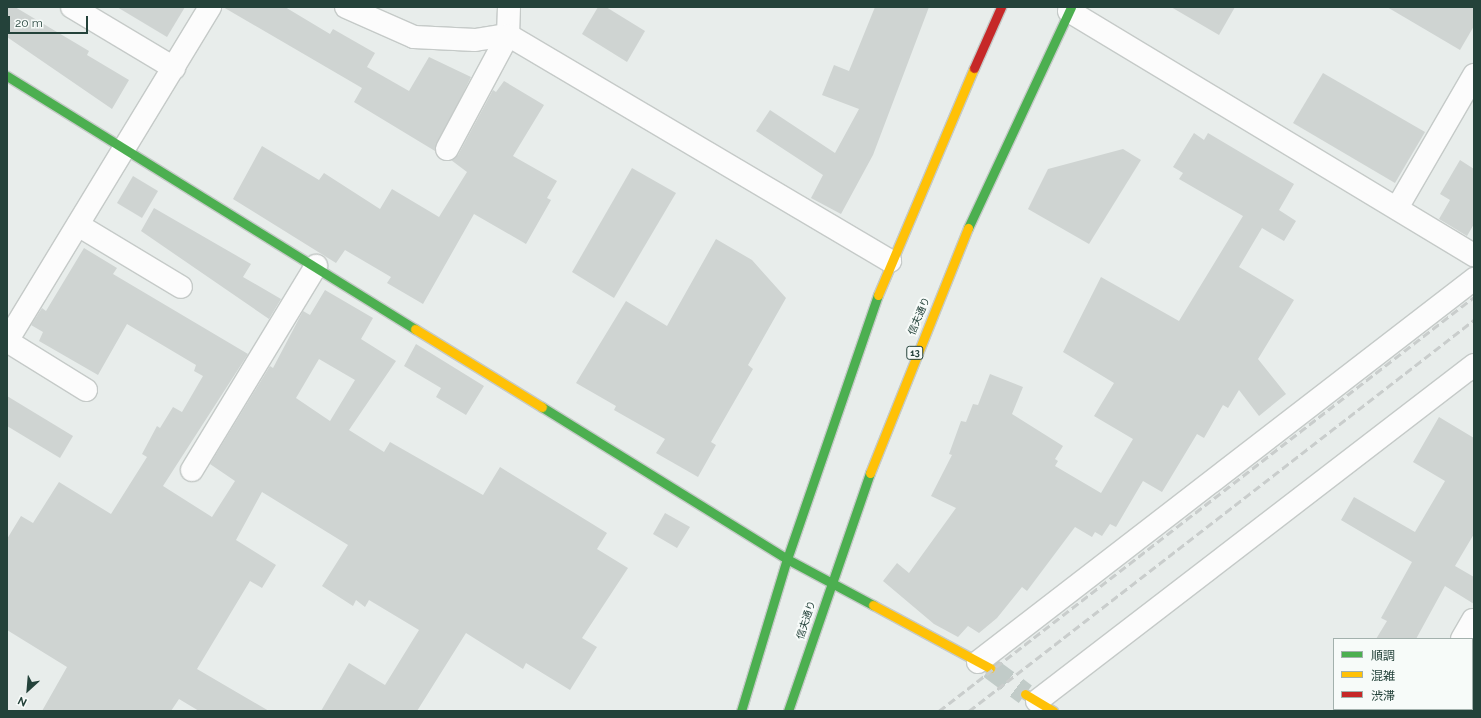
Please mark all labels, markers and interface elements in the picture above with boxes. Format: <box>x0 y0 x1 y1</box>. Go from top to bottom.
scale bar <box>10 8 90 34</box>
text: 20 m <box>15 16 43 30</box>
street label: 信夫通り <box>906 295 932 337</box>
road number: 13 <box>906 346 924 360</box>
street label: 信夫通り <box>794 599 818 641</box>
legend <box>1333 638 1473 710</box>
text: 順調 <box>1371 649 1395 663</box>
text: 混雑 <box>1371 669 1395 683</box>
north arrow <box>8 670 48 710</box>
text: 渋滞 <box>1371 689 1395 703</box>
text: N <box>16 694 29 709</box>

